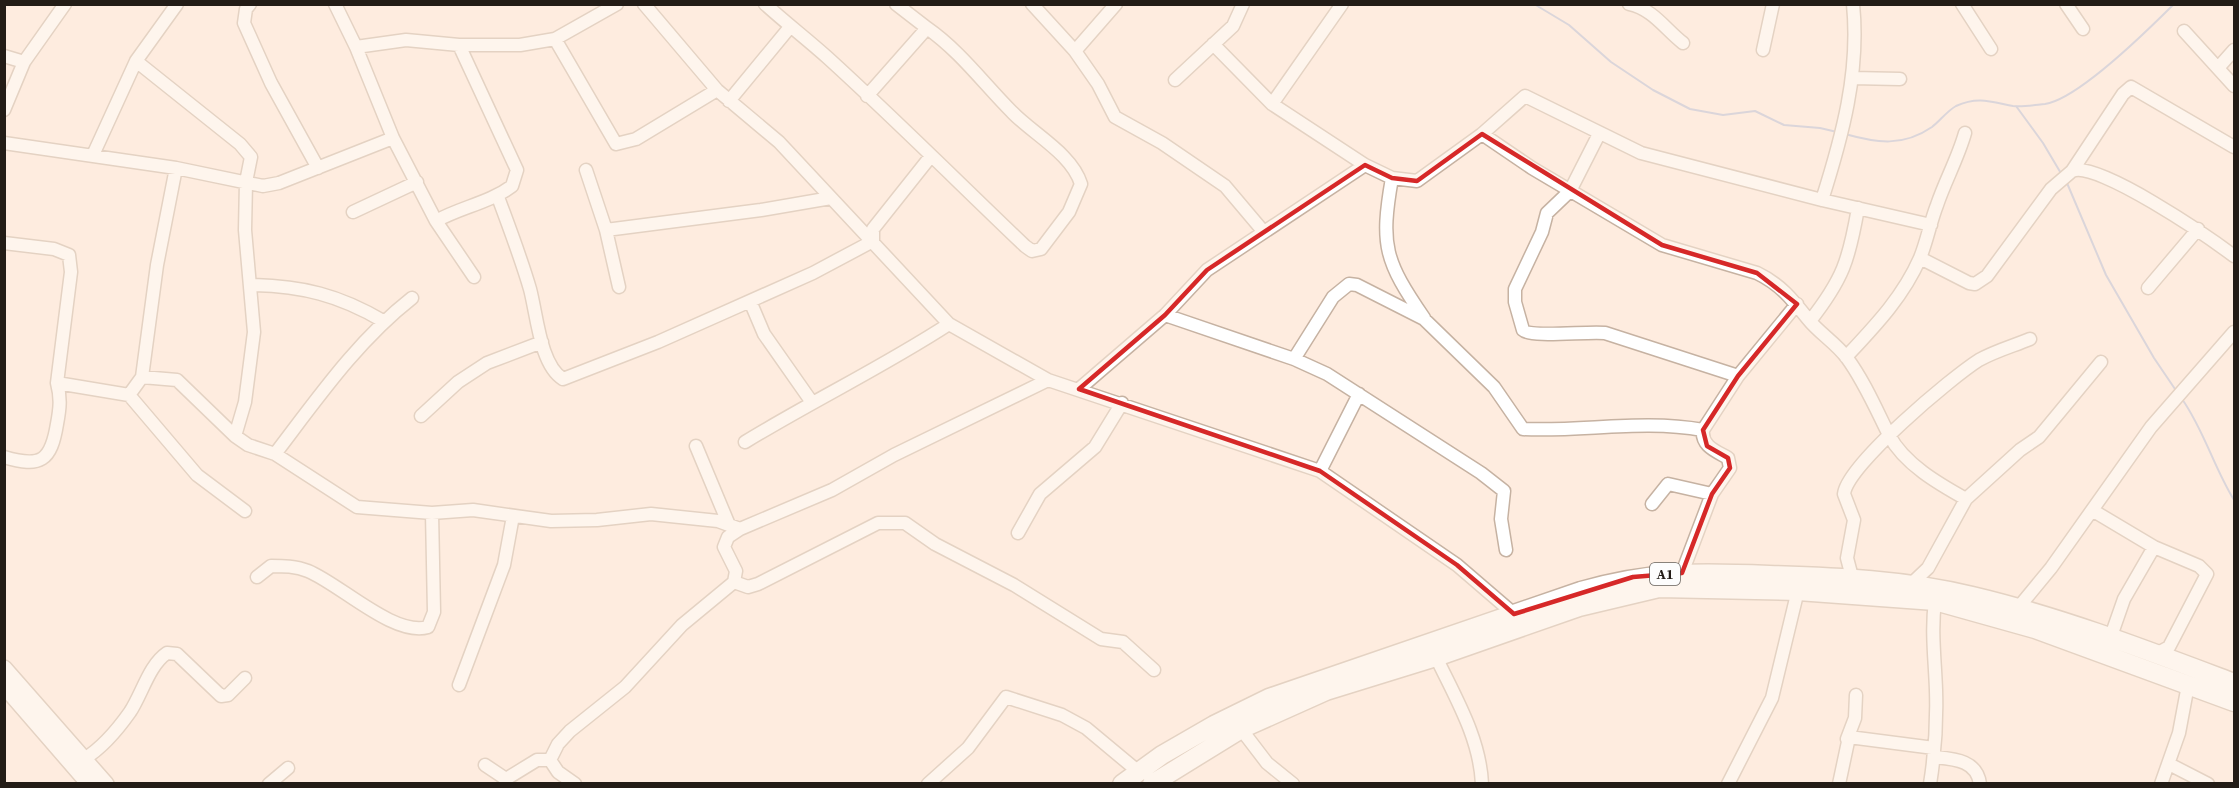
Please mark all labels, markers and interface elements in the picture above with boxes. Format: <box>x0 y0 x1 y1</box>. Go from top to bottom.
road number: A1 <box>1650 563 1680 585</box>

